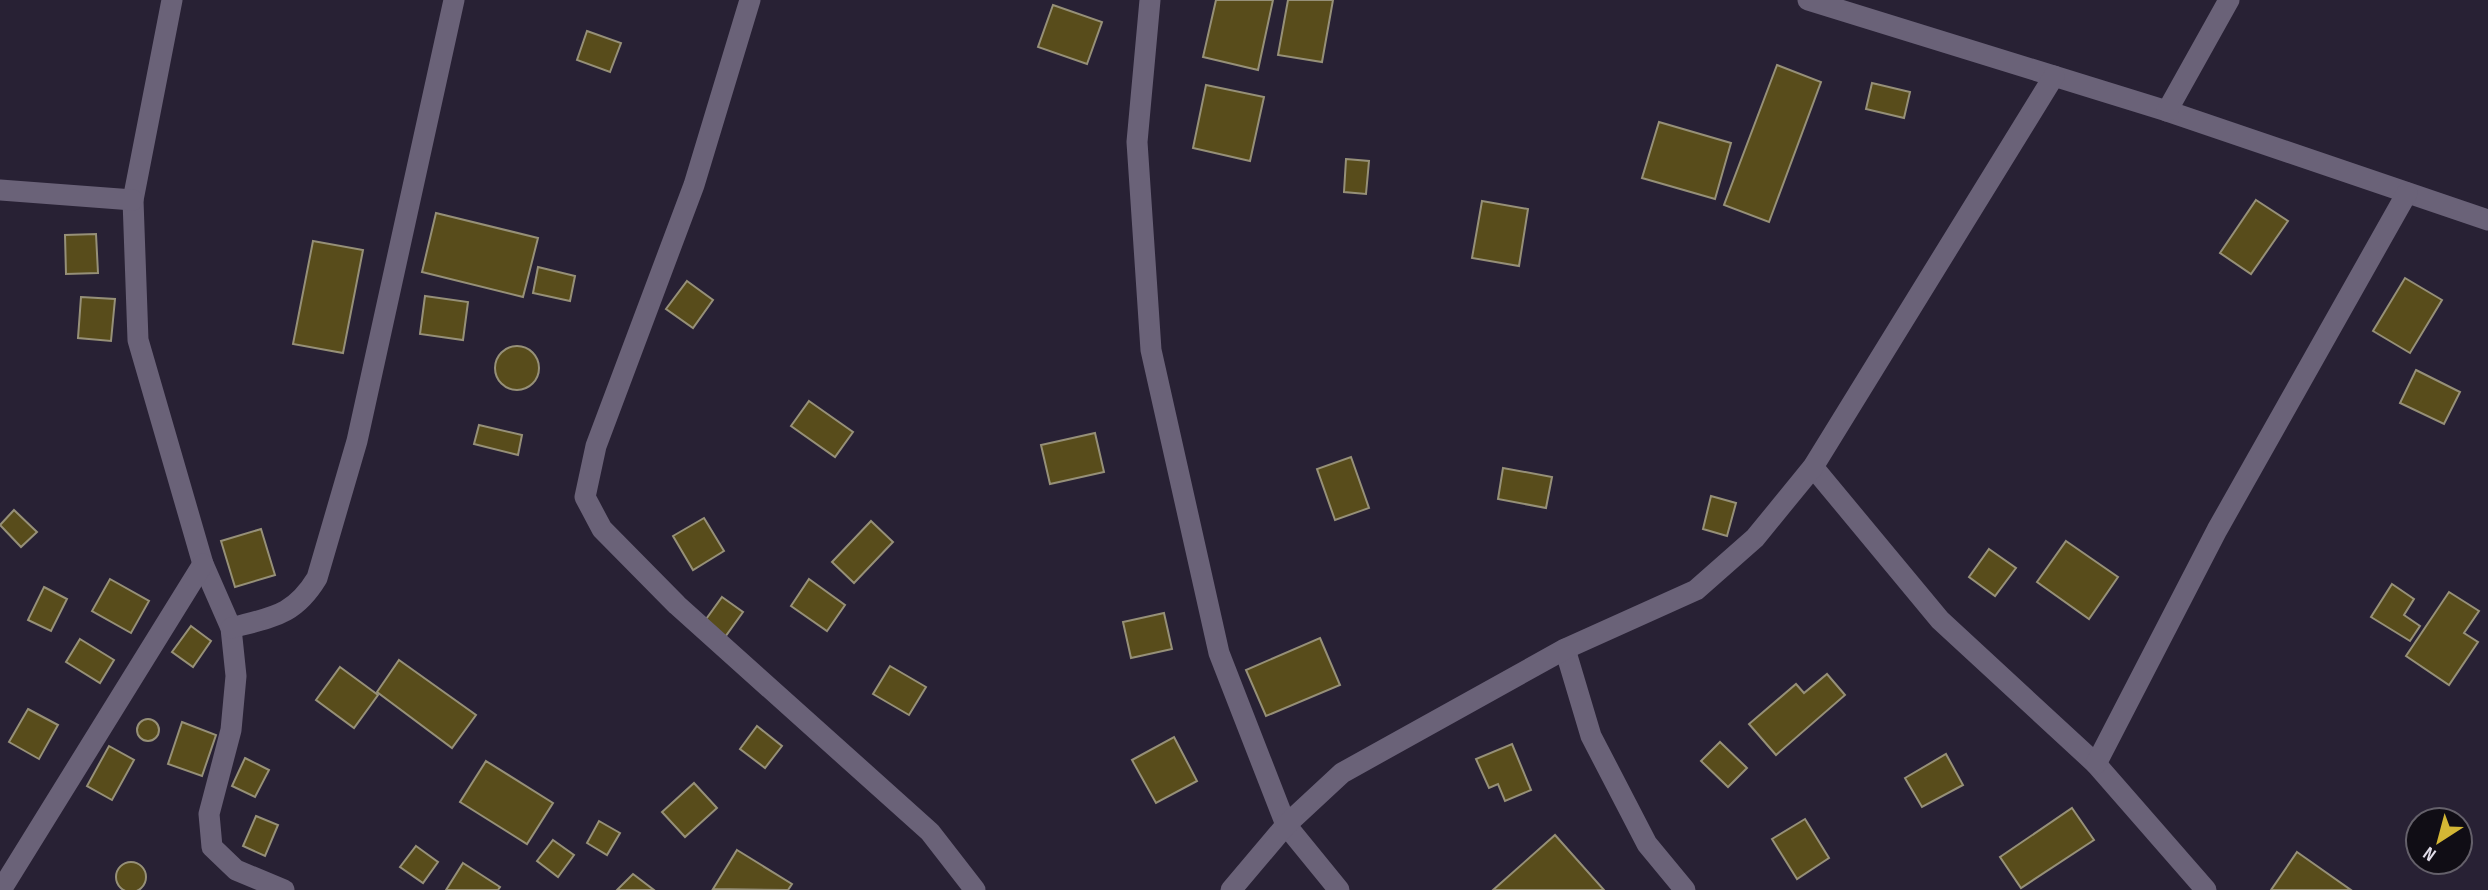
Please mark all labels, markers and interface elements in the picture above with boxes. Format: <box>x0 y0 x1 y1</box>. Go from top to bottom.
north arrow <box>2404 806 2474 876</box>
text: N <box>2419 841 2441 866</box>

